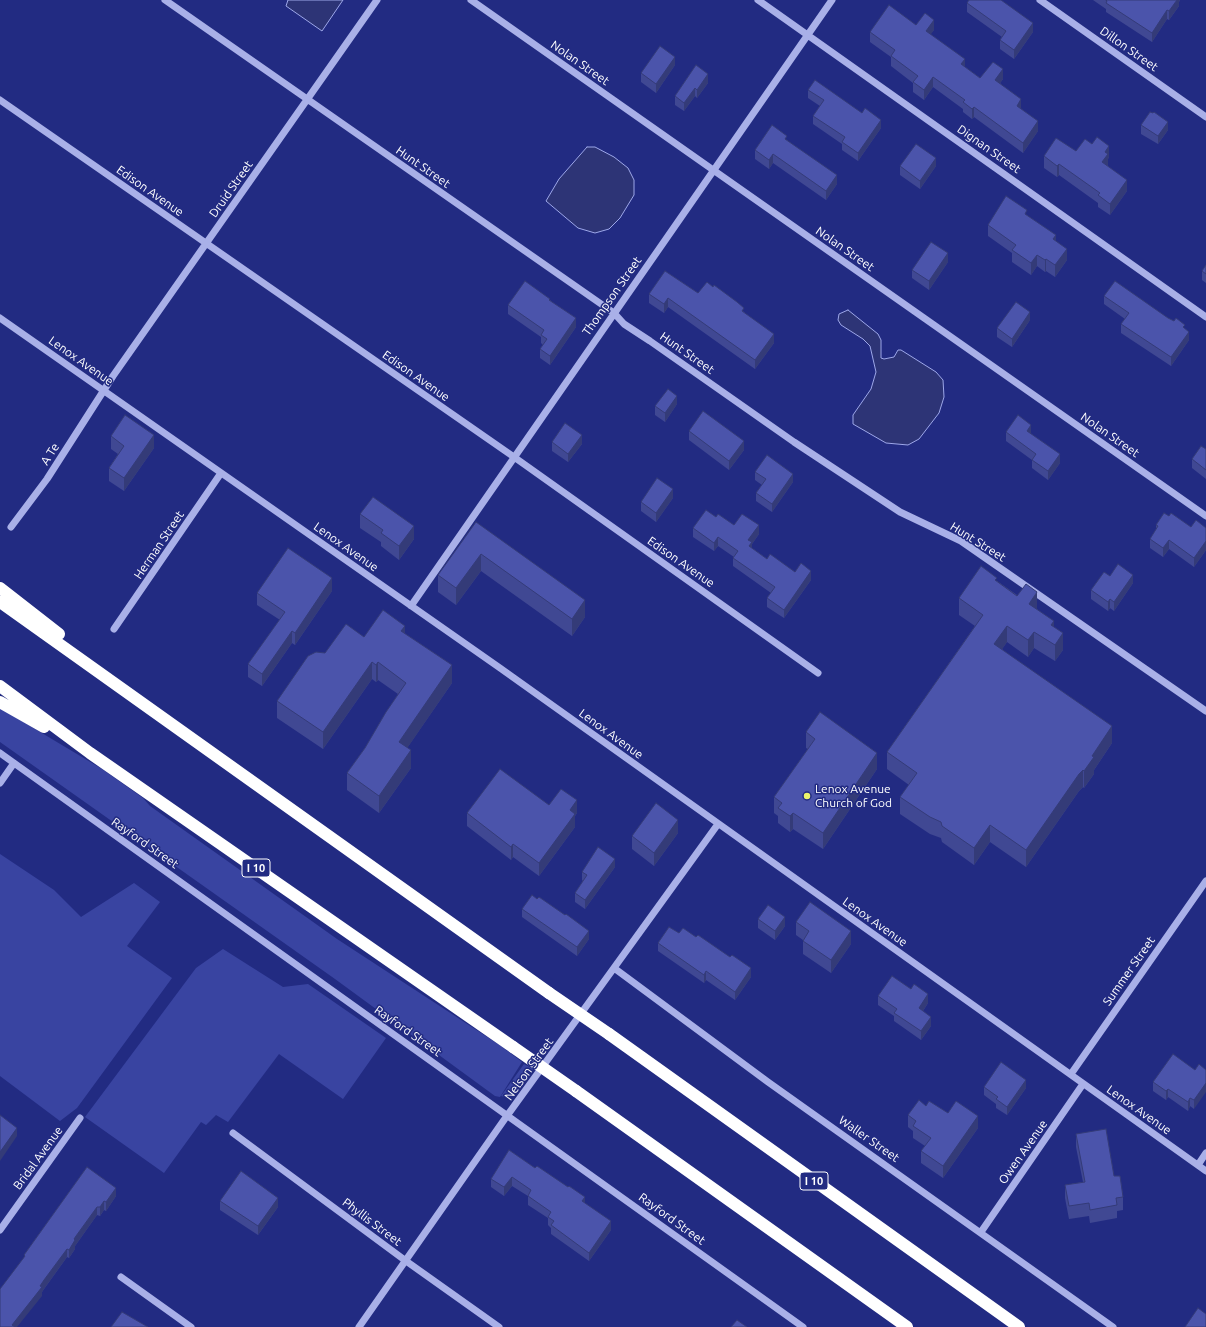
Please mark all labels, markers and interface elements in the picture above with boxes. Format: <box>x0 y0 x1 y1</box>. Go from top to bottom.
street label: Dillon Street <box>1097 24 1161 74</box>
street label: Nolan Street <box>548 38 612 88</box>
street label: Dignan Street <box>954 122 1024 176</box>
street label: Hunt Street <box>393 143 453 191</box>
street label: Druid Street <box>206 158 256 220</box>
street label: Edison Avenue <box>114 162 186 220</box>
street label: Nolan Street <box>813 224 877 274</box>
street label: Thompson Street <box>579 254 645 338</box>
street label: Hunt Street <box>657 329 717 377</box>
street label: Lenox Avenue <box>46 333 116 389</box>
street label: Edison Avenue <box>380 347 452 405</box>
street label: Nolan Street <box>1078 410 1142 460</box>
street label: A Te <box>38 440 62 468</box>
street label: Herman Street <box>131 508 187 582</box>
street label: Lenox Avenue <box>311 519 381 575</box>
street label: Hunt Street <box>947 519 1009 565</box>
street label: Edison Avenue <box>645 533 717 591</box>
street label: Lenox Avenue <box>576 706 646 762</box>
place label: Lenox Avenue Church of God <box>815 782 892 810</box>
marker: Lenox Avenue Church of God <box>802 791 812 801</box>
street label: Rayford Street <box>109 815 181 871</box>
road number: I 10 <box>242 859 270 877</box>
street label: Lenox Avenue <box>840 894 910 950</box>
street label: Summer Street <box>1100 934 1158 1008</box>
street label: Rayford Street <box>372 1003 444 1059</box>
street label: Nelson Street <box>502 1035 556 1103</box>
street label: Lenox Avenue <box>1104 1082 1174 1138</box>
street label: Waller Street <box>836 1113 902 1165</box>
street label: Owen Avenue <box>996 1117 1050 1187</box>
street label: Bridal Avenue <box>10 1124 66 1192</box>
road number: I 10 <box>800 1172 828 1190</box>
street label: Rayford Street <box>636 1190 708 1248</box>
street label: Phyllis Street <box>340 1195 404 1249</box>

